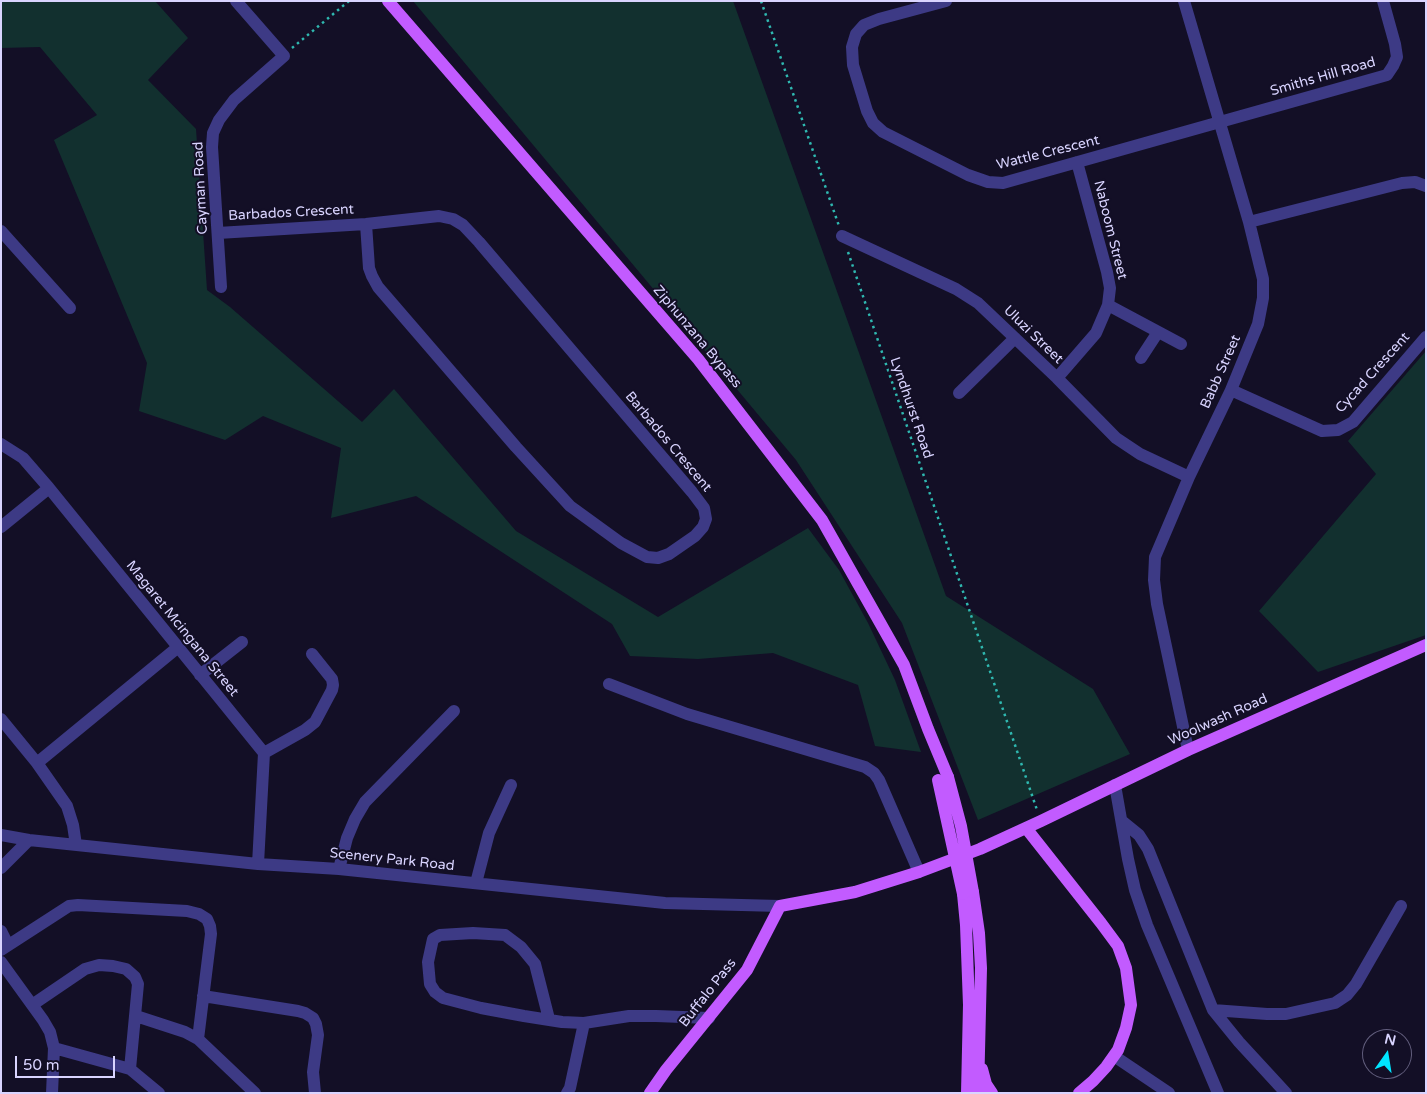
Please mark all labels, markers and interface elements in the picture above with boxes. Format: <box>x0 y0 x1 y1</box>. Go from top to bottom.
street label: Smiths Hill Road <box>1268 54 1378 100</box>
street label: Wattle Crescent <box>995 132 1101 174</box>
street label: Cayman Road <box>190 141 212 235</box>
street label: Naboom Street <box>1090 179 1130 281</box>
street label: Barbados Crescent <box>228 201 354 225</box>
street label: Ziphunzana Bypass <box>649 282 745 392</box>
street label: Uluzi Street <box>1000 302 1066 368</box>
street label: Cycad Crescent <box>1332 329 1414 417</box>
street label: Babb Street <box>1197 333 1245 411</box>
street label: Lyndhurst Road <box>886 355 936 461</box>
street label: Barbados Crescent <box>621 388 715 496</box>
street label: Magaret Mcingana Street <box>122 558 242 700</box>
street label: Woolwash Road <box>1166 691 1270 749</box>
street label: Scenery Park Road <box>329 845 455 875</box>
street label: Buffalo Pass <box>676 955 740 1031</box>
north arrow <box>1362 1029 1412 1079</box>
text: N <box>1383 1030 1398 1049</box>
scale bar <box>18 1046 118 1078</box>
text: 50 m <box>23 1056 60 1074</box>

